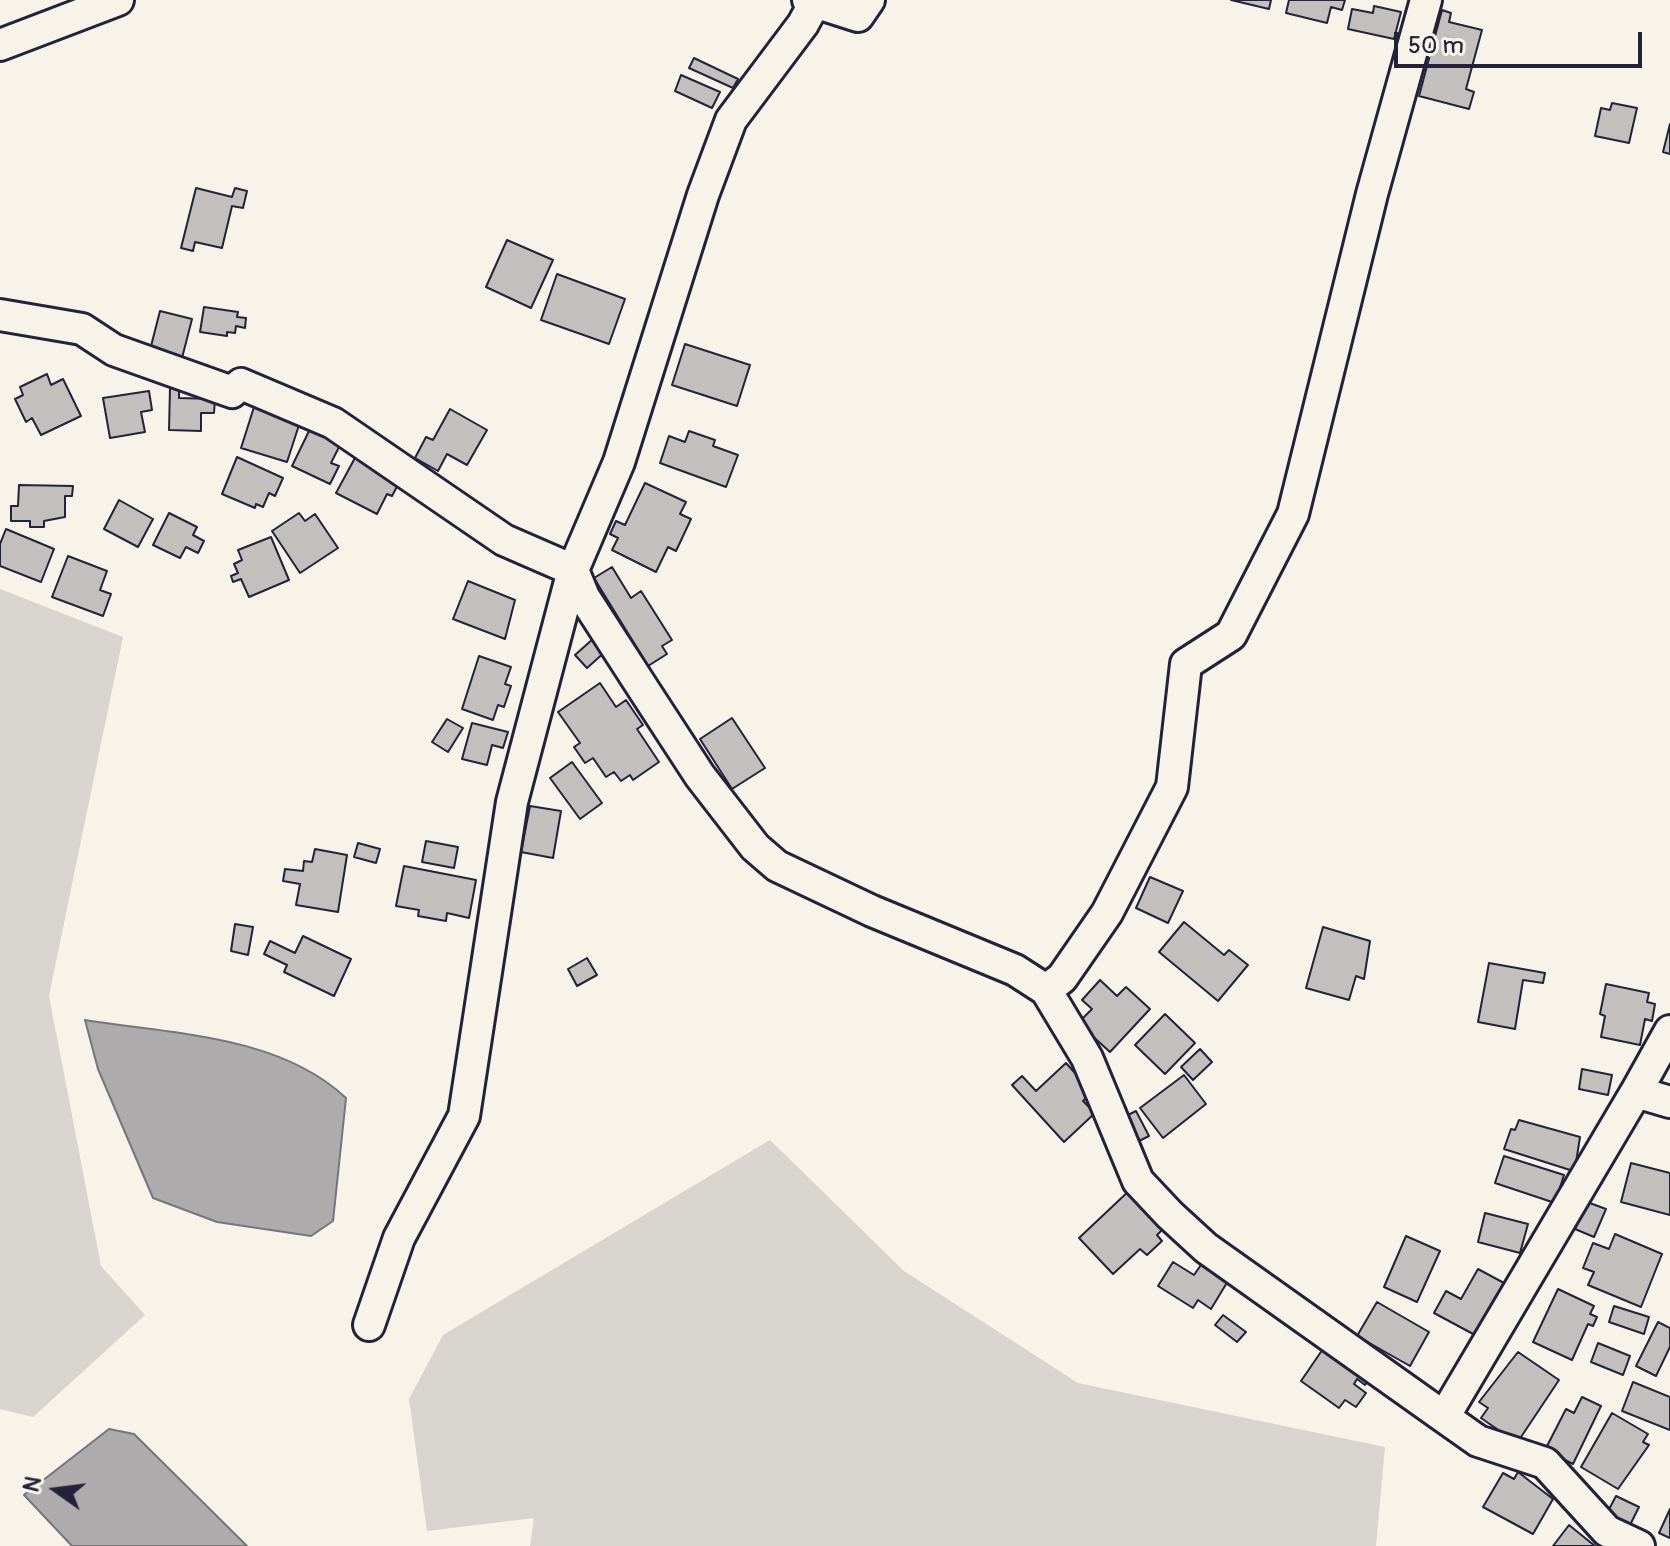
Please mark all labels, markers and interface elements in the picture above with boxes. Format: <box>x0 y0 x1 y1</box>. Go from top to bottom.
scale bar <box>1398 16 1646 66</box>
text: 50 m <box>1408 31 1464 60</box>
north arrow <box>16 1450 96 1530</box>
text: N <box>17 1474 48 1495</box>

